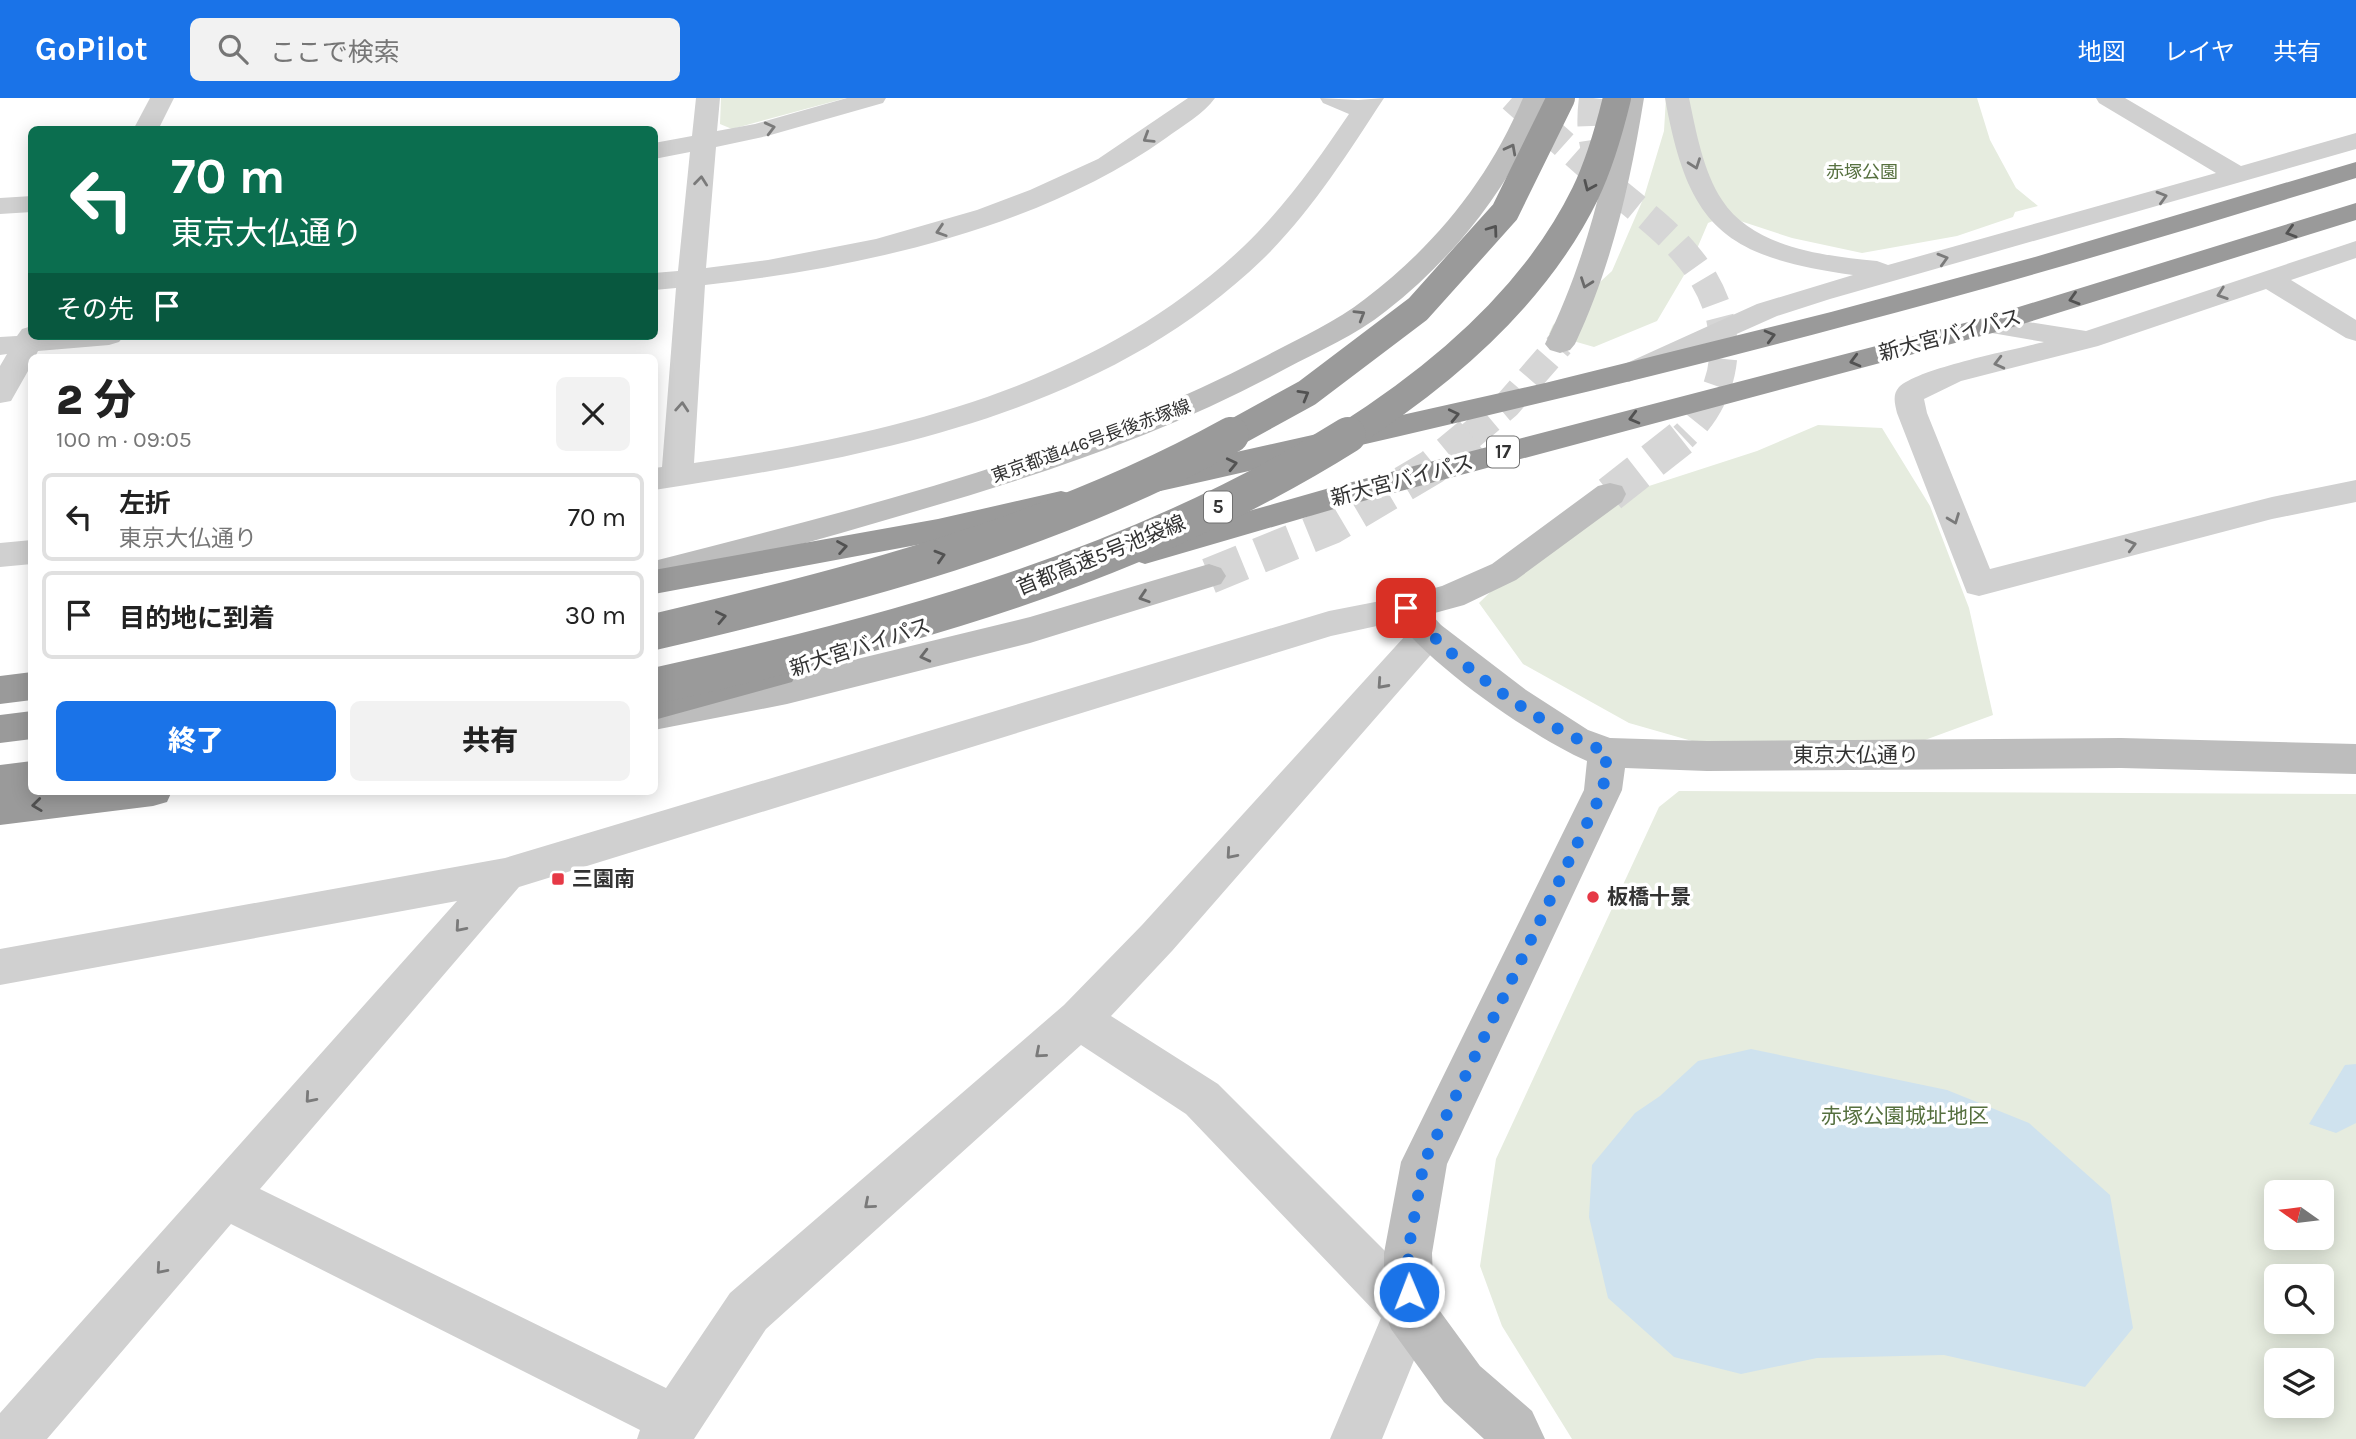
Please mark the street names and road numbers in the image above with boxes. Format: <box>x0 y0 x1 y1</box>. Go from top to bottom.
street label: 新大宮バイパス <box>1876 304 2024 366</box>
street label: 東京都道446号長後赤塚線 <box>988 395 1194 487</box>
road number: 17 <box>1487 436 1519 468</box>
street label: 新大宮バイパス <box>1328 449 1476 511</box>
road number: 5 <box>1204 492 1232 522</box>
street label: 首都高速5号池袋線 <box>1013 510 1189 600</box>
street label: 新大宮バイパス <box>787 613 933 681</box>
street label: 東京大仏通り <box>1793 743 1919 767</box>

